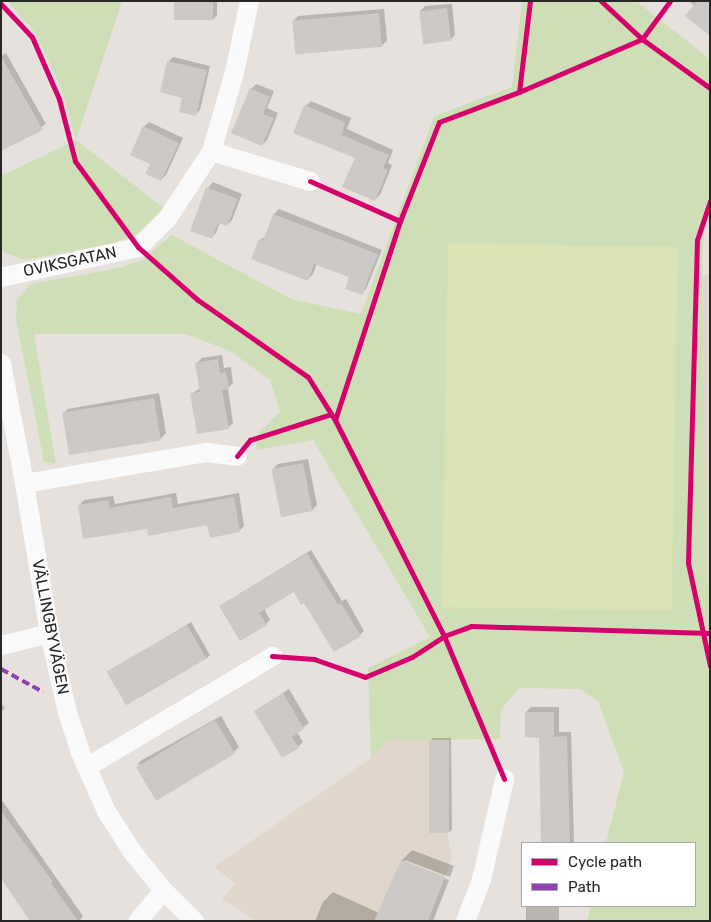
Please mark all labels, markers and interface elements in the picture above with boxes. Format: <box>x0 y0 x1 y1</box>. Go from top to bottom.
street label: OVIKSGATAN <box>22 243 118 281</box>
street label: VÄLLINGBYVÄGEN <box>27 558 73 696</box>
legend <box>521 842 696 907</box>
text: Cycle path <box>568 853 642 871</box>
text: Path <box>568 878 601 896</box>

